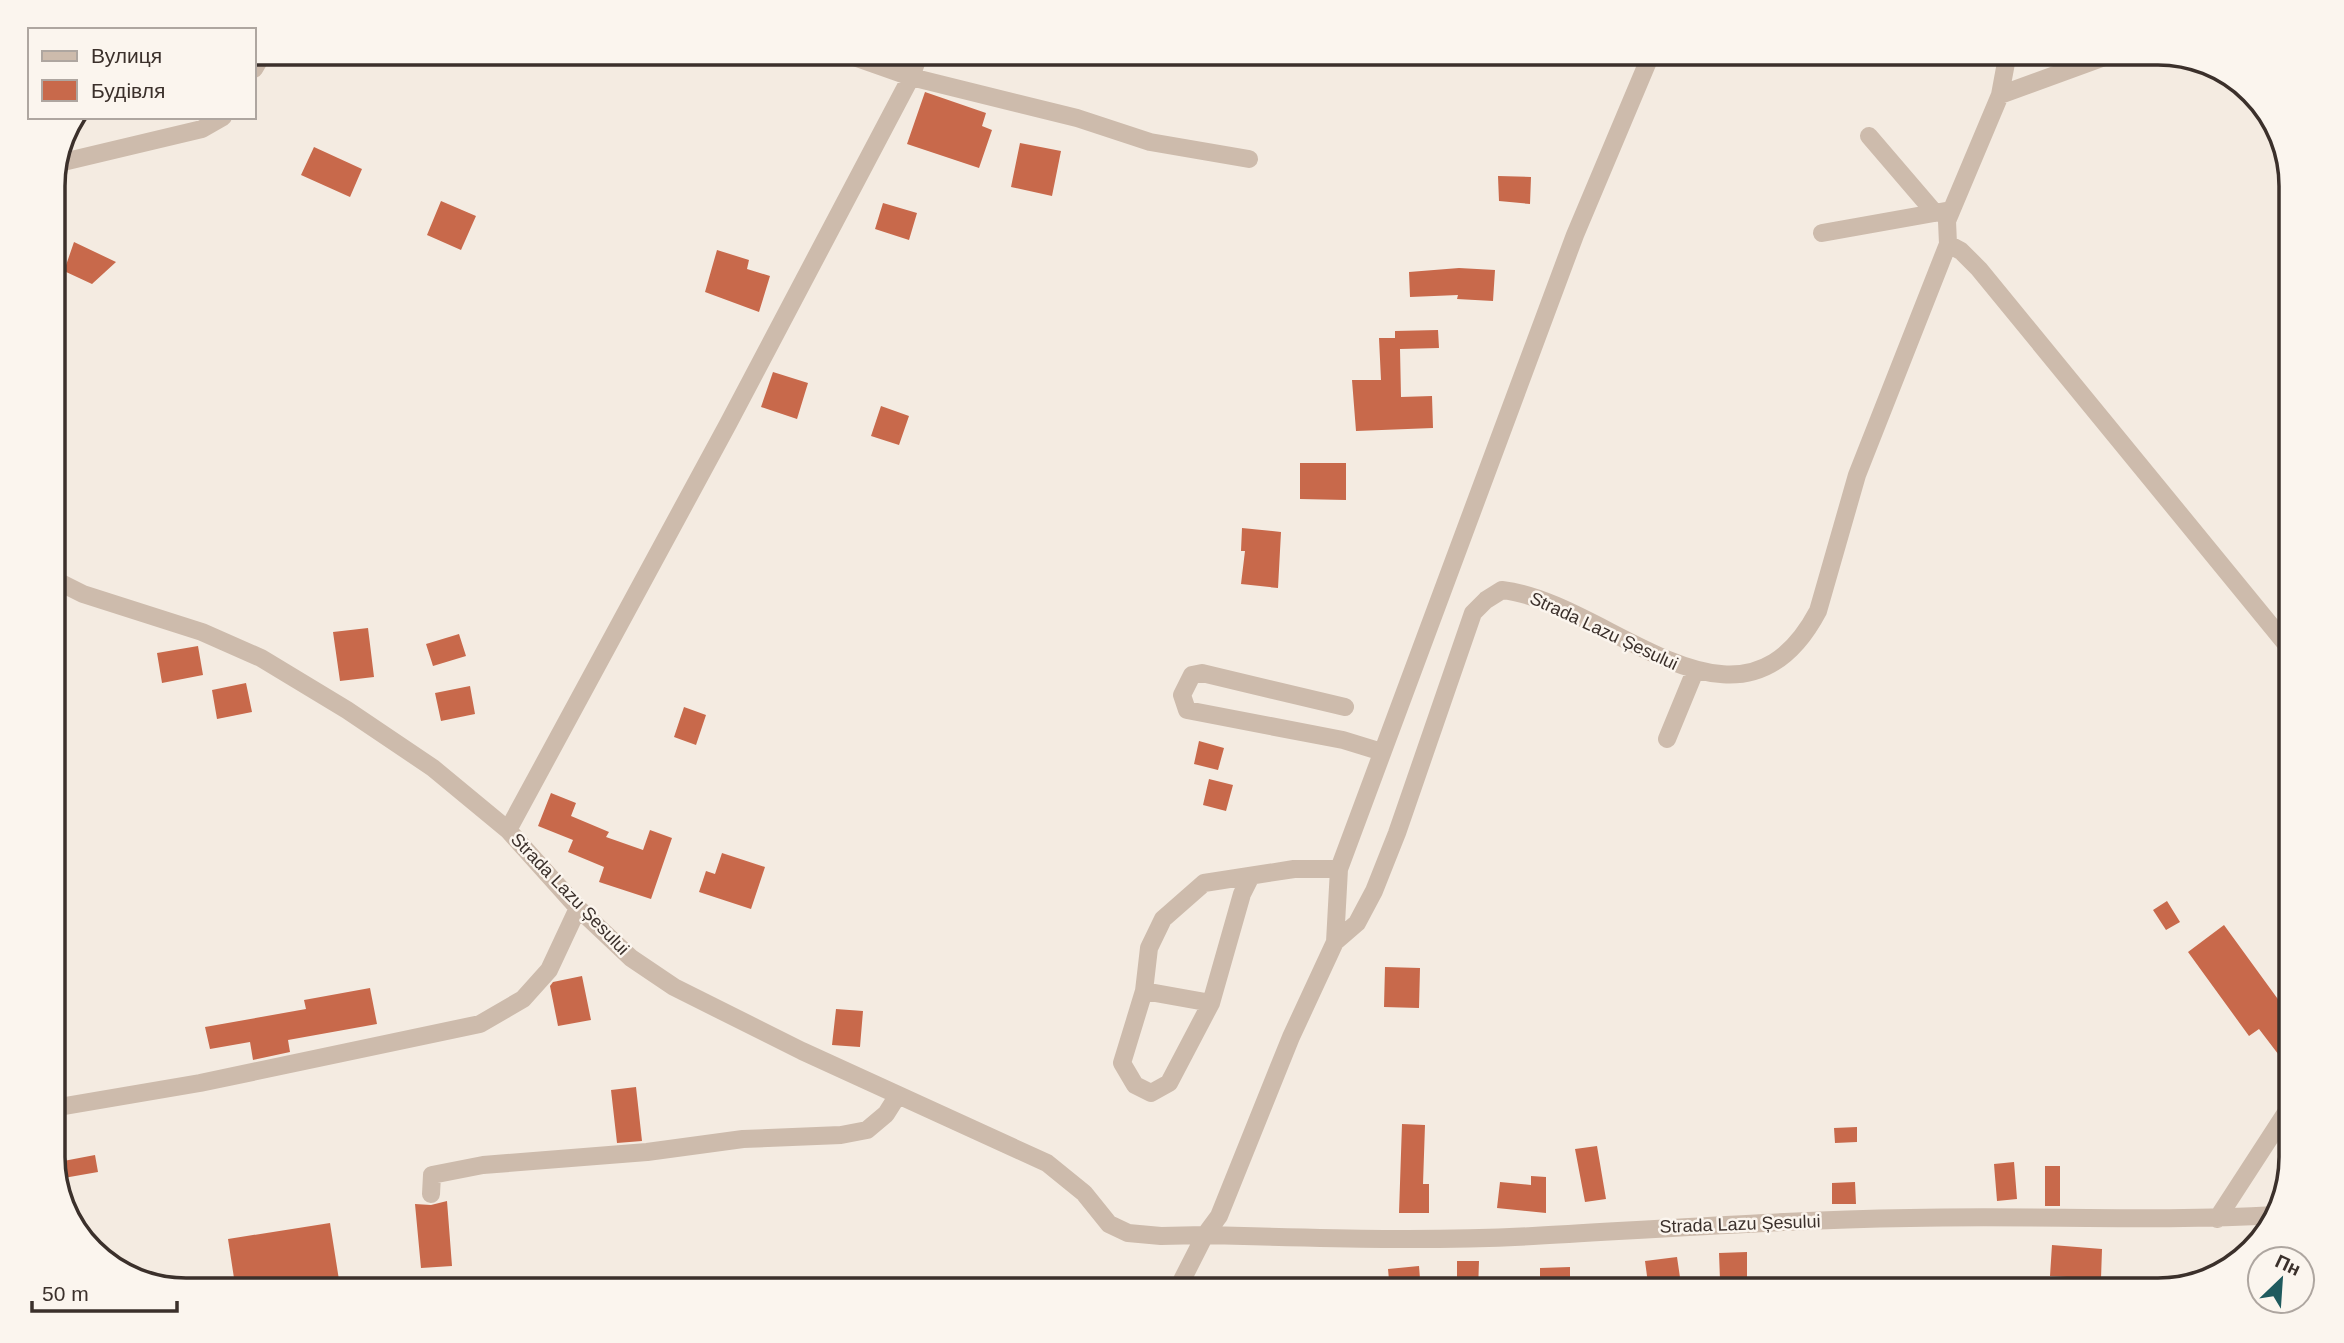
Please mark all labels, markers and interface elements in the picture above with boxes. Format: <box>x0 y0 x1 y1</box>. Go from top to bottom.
legend <box>28 28 256 119</box>
text: Вулиця <box>91 44 162 67</box>
text: Будівля <box>91 79 165 102</box>
street label: Strada Lazu Șesului <box>1527 588 1681 674</box>
street label: Strada Lazu Șesului <box>507 829 633 959</box>
street label: Strada Lazu Șesului <box>1659 1211 1821 1237</box>
north arrow <box>2246 1245 2316 1315</box>
text: Пн <box>2272 1250 2304 1280</box>
scale bar <box>32 1270 177 1314</box>
text: 50 m <box>42 1282 89 1305</box>

